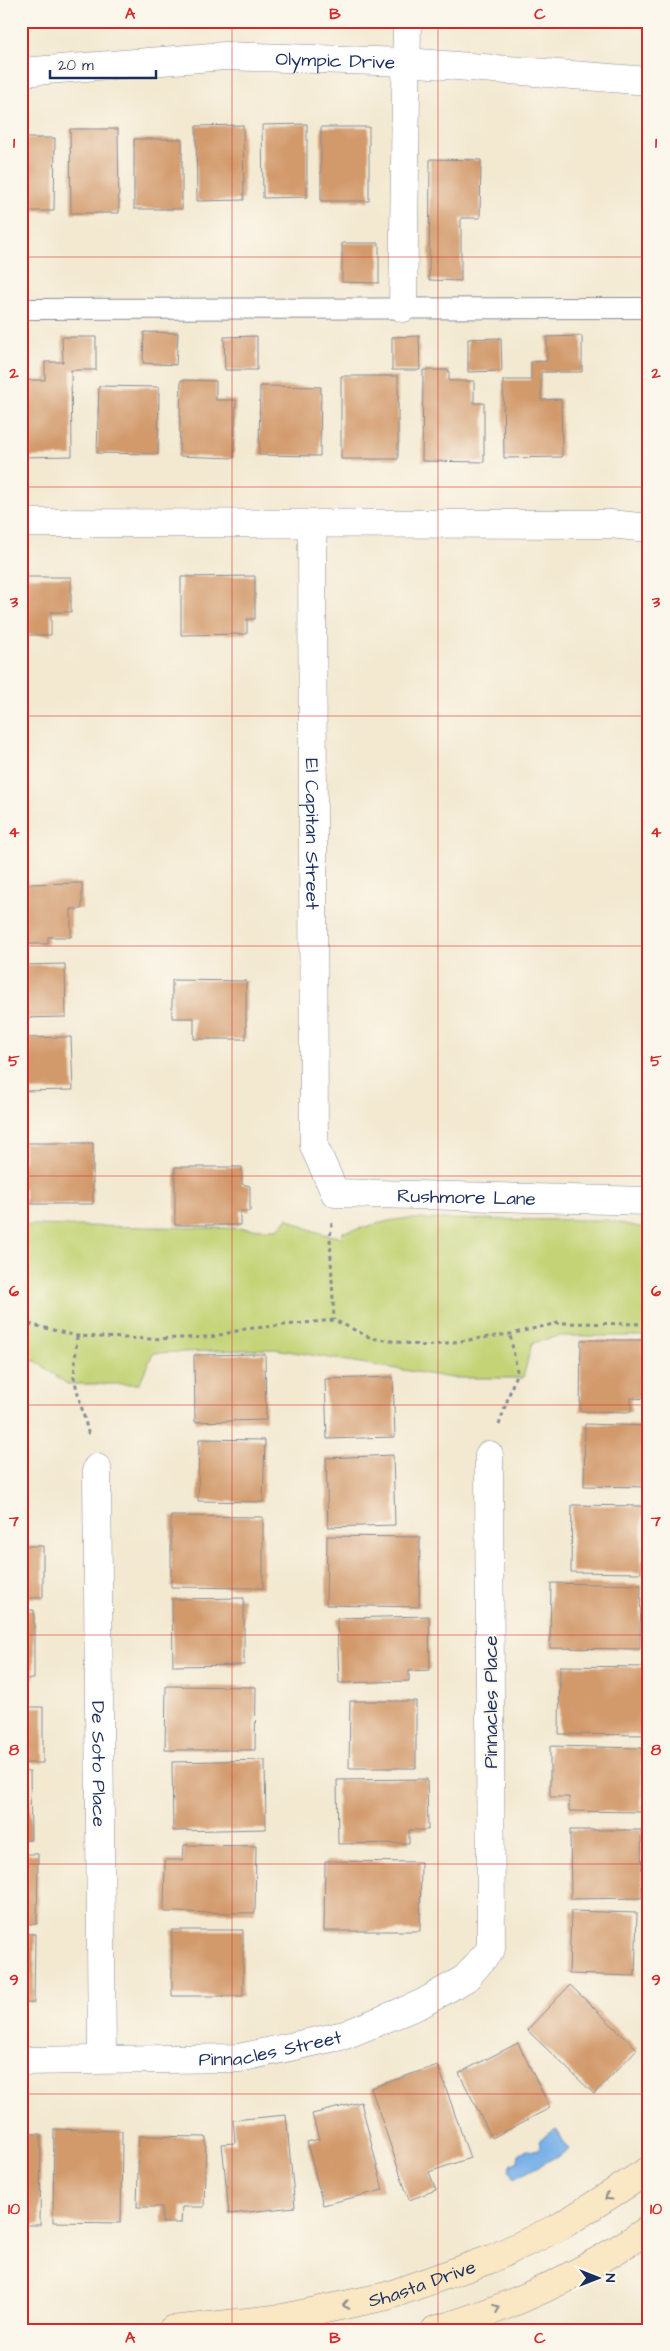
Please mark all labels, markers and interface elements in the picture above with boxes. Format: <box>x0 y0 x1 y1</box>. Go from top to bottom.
text: A <box>125 3 136 25</box>
text: B <box>329 3 341 25</box>
text: C <box>534 3 546 25</box>
street label: Olympic Drive <box>275 46 396 77</box>
scale bar <box>50 48 156 80</box>
text: 20 m <box>58 55 94 76</box>
text: 1 <box>13 132 16 154</box>
text: 1 <box>655 132 658 154</box>
text: 2 <box>8 362 19 384</box>
text: 2 <box>650 362 661 384</box>
text: 3 <box>9 591 19 613</box>
text: 3 <box>651 591 661 613</box>
street label: El Capitan Street <box>298 758 325 910</box>
text: 4 <box>9 821 20 843</box>
text: 4 <box>651 821 662 843</box>
text: 5 <box>8 1050 20 1072</box>
text: 5 <box>650 1050 662 1072</box>
street label: Rushmore Lane <box>397 1183 536 1213</box>
text: 6 <box>9 1280 19 1302</box>
text: 6 <box>651 1280 661 1302</box>
text: 7 <box>8 1510 19 1532</box>
text: 7 <box>650 1510 661 1532</box>
street label: Pinnacles Place <box>478 1635 505 1769</box>
street label: De Soto Place <box>84 1701 112 1827</box>
text: 8 <box>9 1739 20 1761</box>
text: 8 <box>651 1739 662 1761</box>
text: 9 <box>9 1969 19 1991</box>
text: 9 <box>651 1969 661 1991</box>
street label: Pinnacles Street <box>198 2024 344 2074</box>
one-way arrow <box>604 2190 613 2200</box>
text: 10 <box>8 2198 20 2220</box>
text: 10 <box>650 2198 662 2220</box>
street label: Shasta Drive <box>366 2254 480 2315</box>
north arrow <box>572 2254 622 2304</box>
text: N <box>600 2274 620 2283</box>
one-way arrow <box>341 2299 350 2310</box>
one-way arrow <box>492 2303 501 2314</box>
text: A <box>125 2327 136 2349</box>
text: B <box>329 2327 341 2349</box>
text: C <box>534 2327 546 2349</box>

